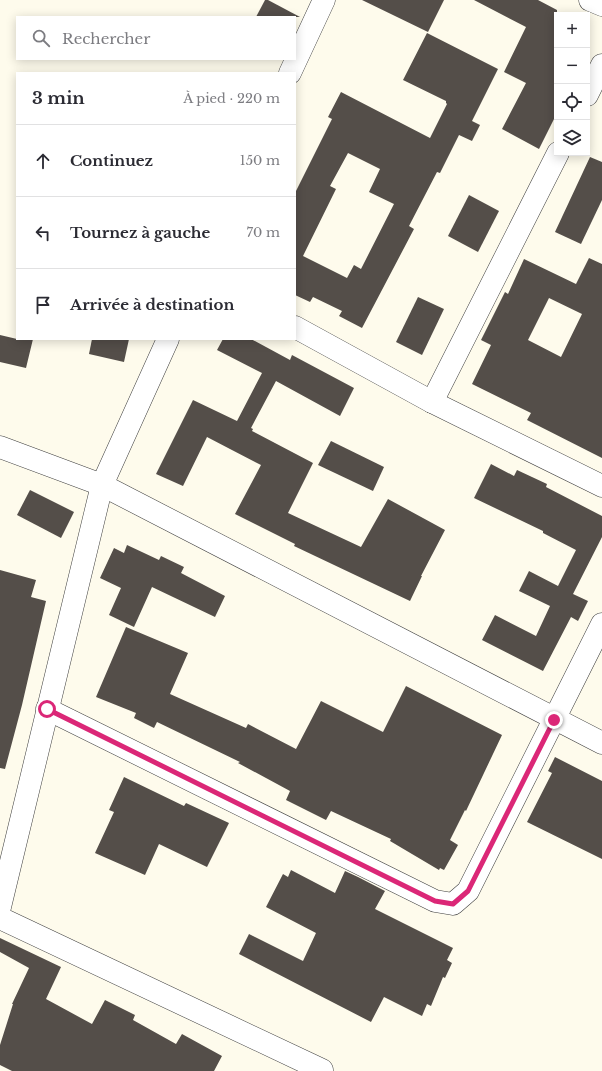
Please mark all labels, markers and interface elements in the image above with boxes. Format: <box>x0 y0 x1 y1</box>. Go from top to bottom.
map controls <box>554 12 590 156</box>
button: + <box>554 12 590 48</box>
search box <box>16 16 296 60</box>
icon: search <box>30 27 52 49</box>
text: Rechercher <box>62 29 150 48</box>
button: − <box>554 48 590 84</box>
button: locate <box>554 84 590 120</box>
text: 3 min <box>32 88 85 109</box>
text: À pied · 220 m <box>183 90 280 107</box>
button: layers <box>554 120 590 156</box>
icon: ahead <box>32 150 54 172</box>
text: Continuez <box>70 151 153 170</box>
text: 150 m <box>240 152 280 169</box>
icon: left <box>32 222 54 244</box>
text: Tournez à gauche <box>70 223 210 242</box>
text: 70 m <box>247 224 280 241</box>
icon: arrive <box>32 294 54 316</box>
text: Arrivée à destination <box>70 295 234 314</box>
route start <box>38 700 56 718</box>
route end <box>545 711 563 729</box>

